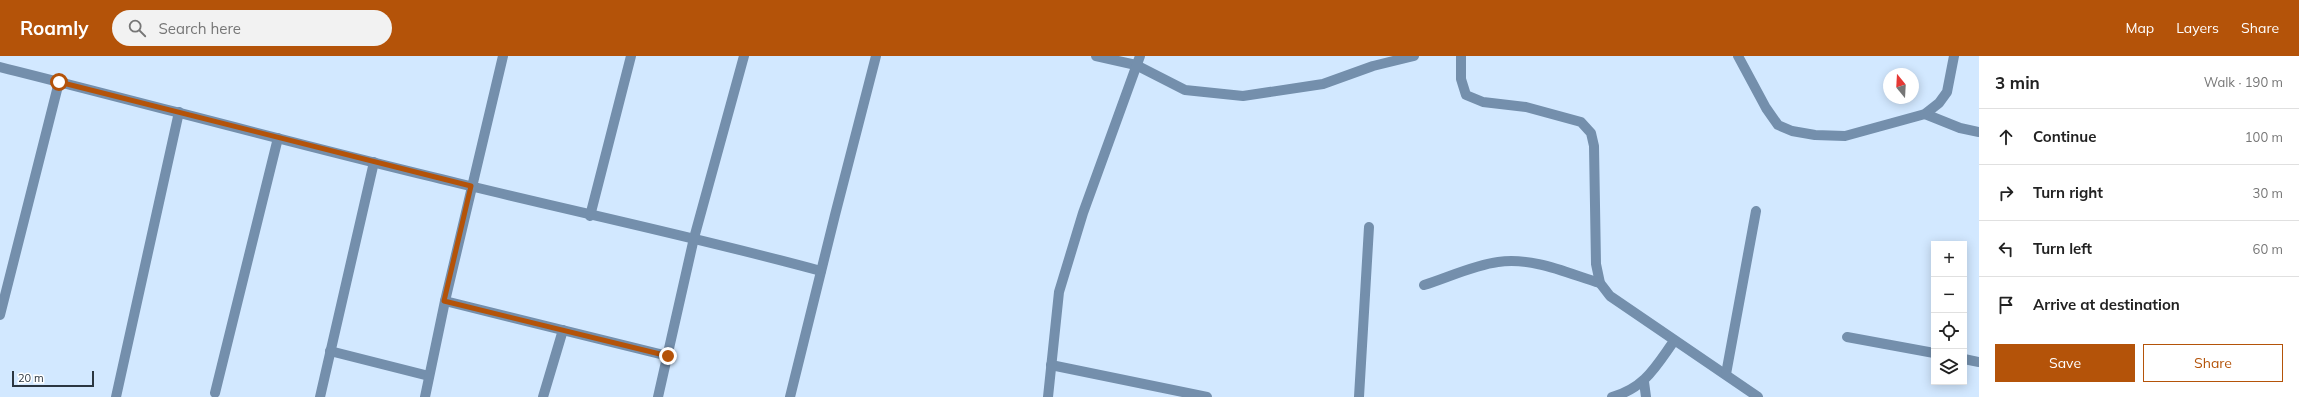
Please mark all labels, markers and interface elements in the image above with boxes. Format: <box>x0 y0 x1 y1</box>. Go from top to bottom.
search box <box>112 10 392 46</box>
text: Roamly <box>20 16 88 40</box>
icon: search <box>126 17 148 39</box>
text: Search here <box>158 19 241 38</box>
text: Map <box>2125 19 2154 37</box>
text: Layers <box>2176 19 2219 37</box>
text: Share <box>2241 19 2279 37</box>
north arrow <box>1883 68 1919 104</box>
text: 3 min <box>1995 72 2040 93</box>
route start <box>50 73 68 91</box>
text: Walk · 190 m <box>2204 74 2283 90</box>
icon: ahead <box>1995 126 2017 148</box>
text: Continue <box>2033 127 2096 146</box>
text: 100 m <box>2245 129 2283 145</box>
icon: right <box>1995 182 2017 204</box>
text: Turn right <box>2033 183 2103 202</box>
text: 30 m <box>2253 185 2283 201</box>
icon: left <box>1995 238 2017 260</box>
text: Turn left <box>2033 239 2092 258</box>
map controls <box>1931 241 1967 385</box>
button: + <box>1931 241 1967 277</box>
text: 60 m <box>2253 241 2283 257</box>
button: − <box>1931 277 1967 313</box>
icon: arrive <box>1995 294 2017 316</box>
text: Arrive at destination <box>2033 295 2180 314</box>
button: locate <box>1931 313 1967 349</box>
button: Save <box>1995 344 2135 382</box>
button: Share <box>2143 344 2283 382</box>
route end <box>659 347 677 365</box>
button: layers <box>1931 349 1967 385</box>
scale bar <box>12 369 94 388</box>
text: 20 m <box>18 371 44 385</box>

